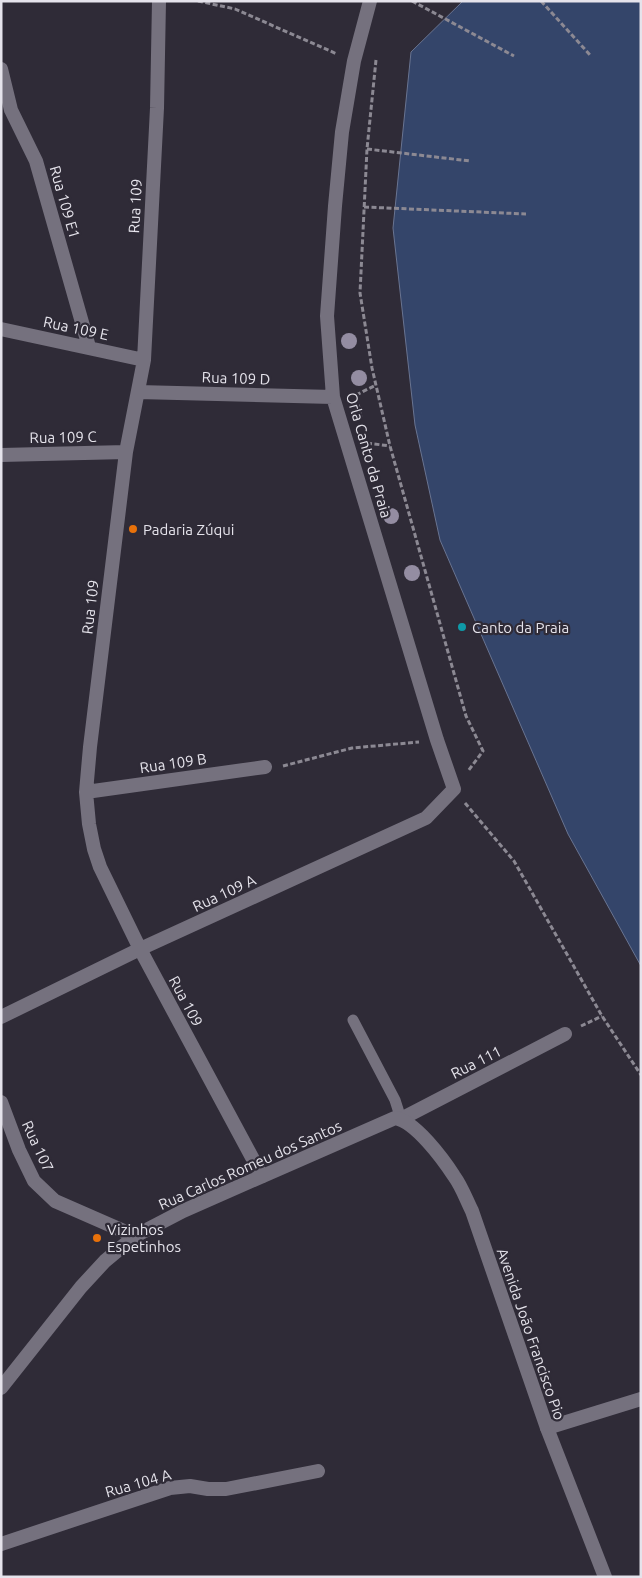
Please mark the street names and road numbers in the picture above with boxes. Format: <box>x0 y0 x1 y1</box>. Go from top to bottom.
street label: Rua 109 E1 <box>47 164 83 240</box>
street label: Rua 109 <box>125 178 145 234</box>
street label: Rua 109 E <box>42 313 110 343</box>
street label: Rua 109 D <box>201 368 271 388</box>
street label: Orla Canto da Praia <box>343 390 395 520</box>
street label: Rua 109 C <box>29 428 97 446</box>
street label: Rua 109 <box>78 579 102 635</box>
street label: Rua 109 B <box>138 750 208 776</box>
street label: Rua 109 A <box>190 871 258 915</box>
street label: Rua 109 <box>166 973 206 1029</box>
street label: Rua 111 <box>448 1042 504 1082</box>
street label: Rua Carlos Romeu dos Santos <box>156 1117 344 1213</box>
street label: Rua 107 <box>19 1118 57 1174</box>
street label: Avenida João Francisco Pio <box>494 1246 568 1422</box>
street label: Rua 104 A <box>103 1465 173 1500</box>

